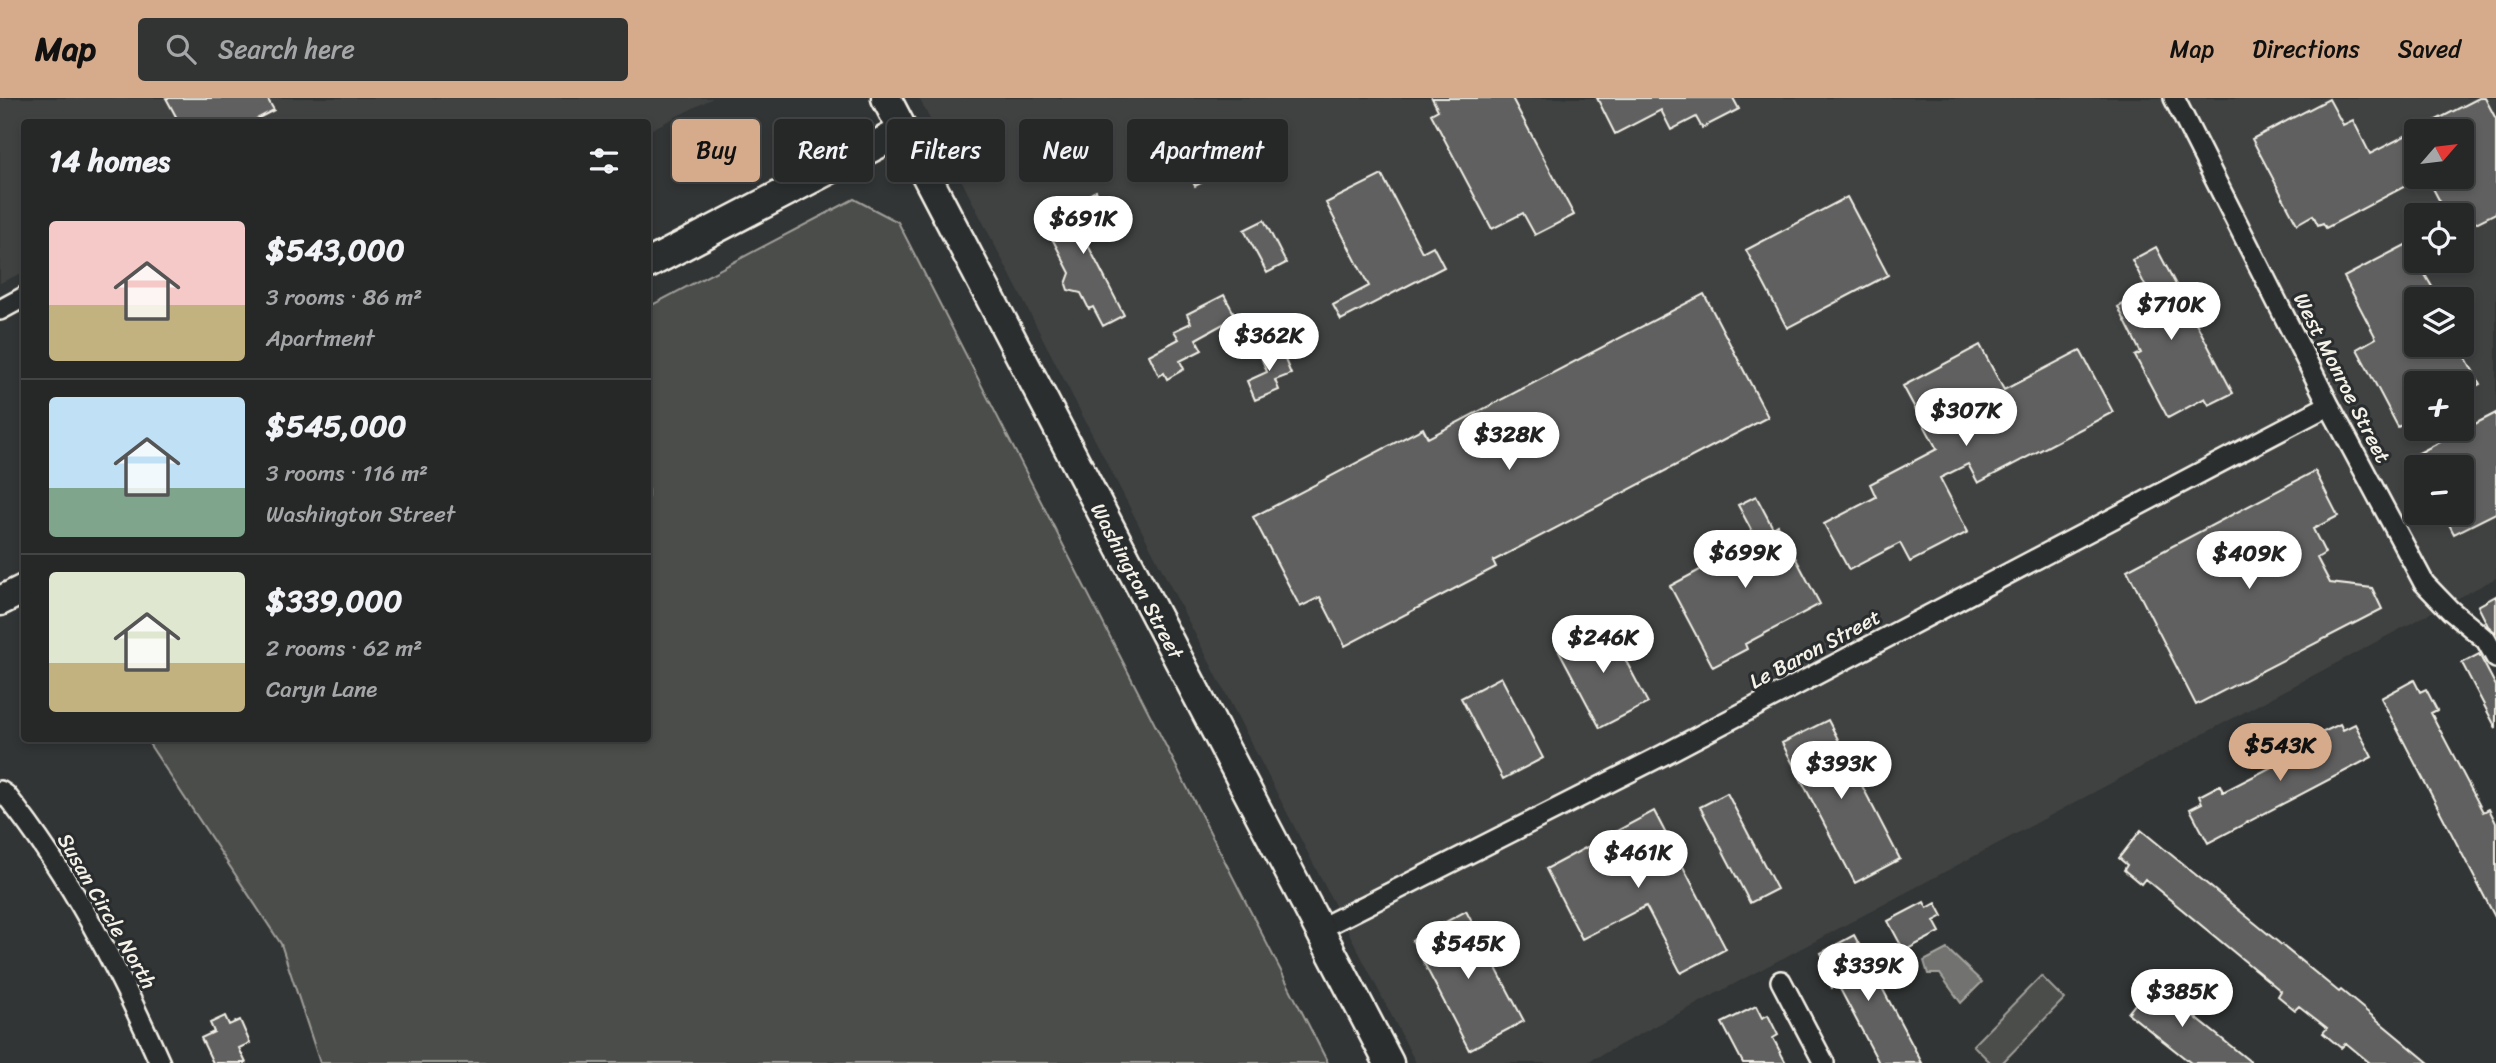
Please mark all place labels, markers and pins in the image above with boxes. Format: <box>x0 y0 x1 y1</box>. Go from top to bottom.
pin: $691K <box>1034 197 1132 256</box>
pin: $710K <box>2122 282 2220 342</box>
pin: $362K <box>1220 314 1318 373</box>
pin: $307K <box>1917 388 2015 448</box>
pin: $328K <box>1460 412 1558 472</box>
pin: $699K <box>1696 531 1794 590</box>
pin: $409K <box>2200 532 2298 591</box>
pin: $246K <box>1554 616 1652 675</box>
pin: $543K <box>2231 724 2329 783</box>
pin: $393K <box>1792 742 1890 801</box>
pin: $461K <box>1589 830 1687 890</box>
pin: $545K <box>1419 922 1517 981</box>
pin: $339K <box>1819 944 1917 1003</box>
pin: $385K <box>2133 970 2231 1029</box>

